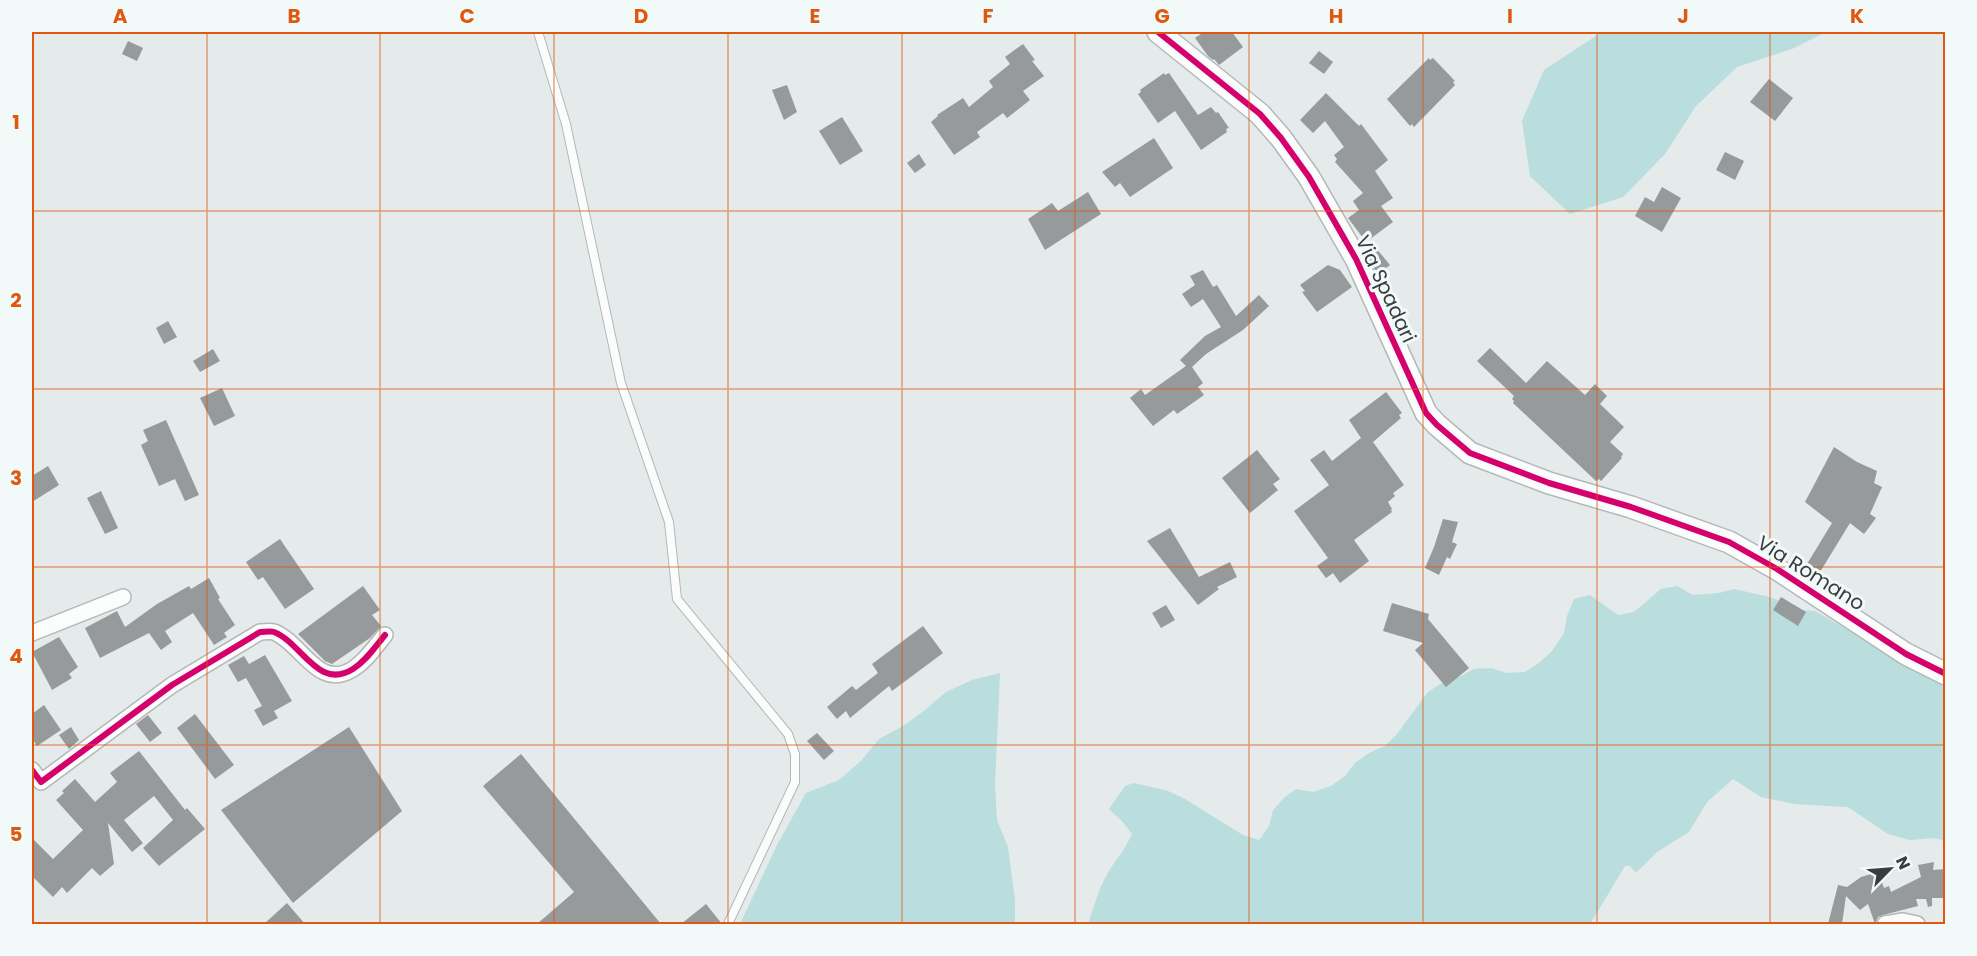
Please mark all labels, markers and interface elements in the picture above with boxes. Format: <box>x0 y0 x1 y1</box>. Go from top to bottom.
text: A <box>113 2 128 30</box>
text: B <box>287 2 301 30</box>
text: C <box>459 2 475 30</box>
text: D <box>634 2 648 30</box>
text: E <box>810 2 820 30</box>
text: F <box>983 2 994 30</box>
text: G <box>1154 2 1170 30</box>
text: H <box>1329 2 1343 30</box>
text: I <box>1507 2 1513 30</box>
text: J <box>1677 2 1689 30</box>
text: K <box>1850 2 1864 30</box>
text: 1 <box>12 108 20 136</box>
street label: Via Spadari <box>1349 231 1423 347</box>
text: 2 <box>10 286 22 314</box>
text: 3 <box>10 464 22 492</box>
street label: Via Romano <box>1752 529 1870 617</box>
text: 4 <box>9 642 23 670</box>
text: 5 <box>10 820 23 848</box>
north arrow <box>1860 839 1920 899</box>
text: N <box>1890 853 1916 873</box>

